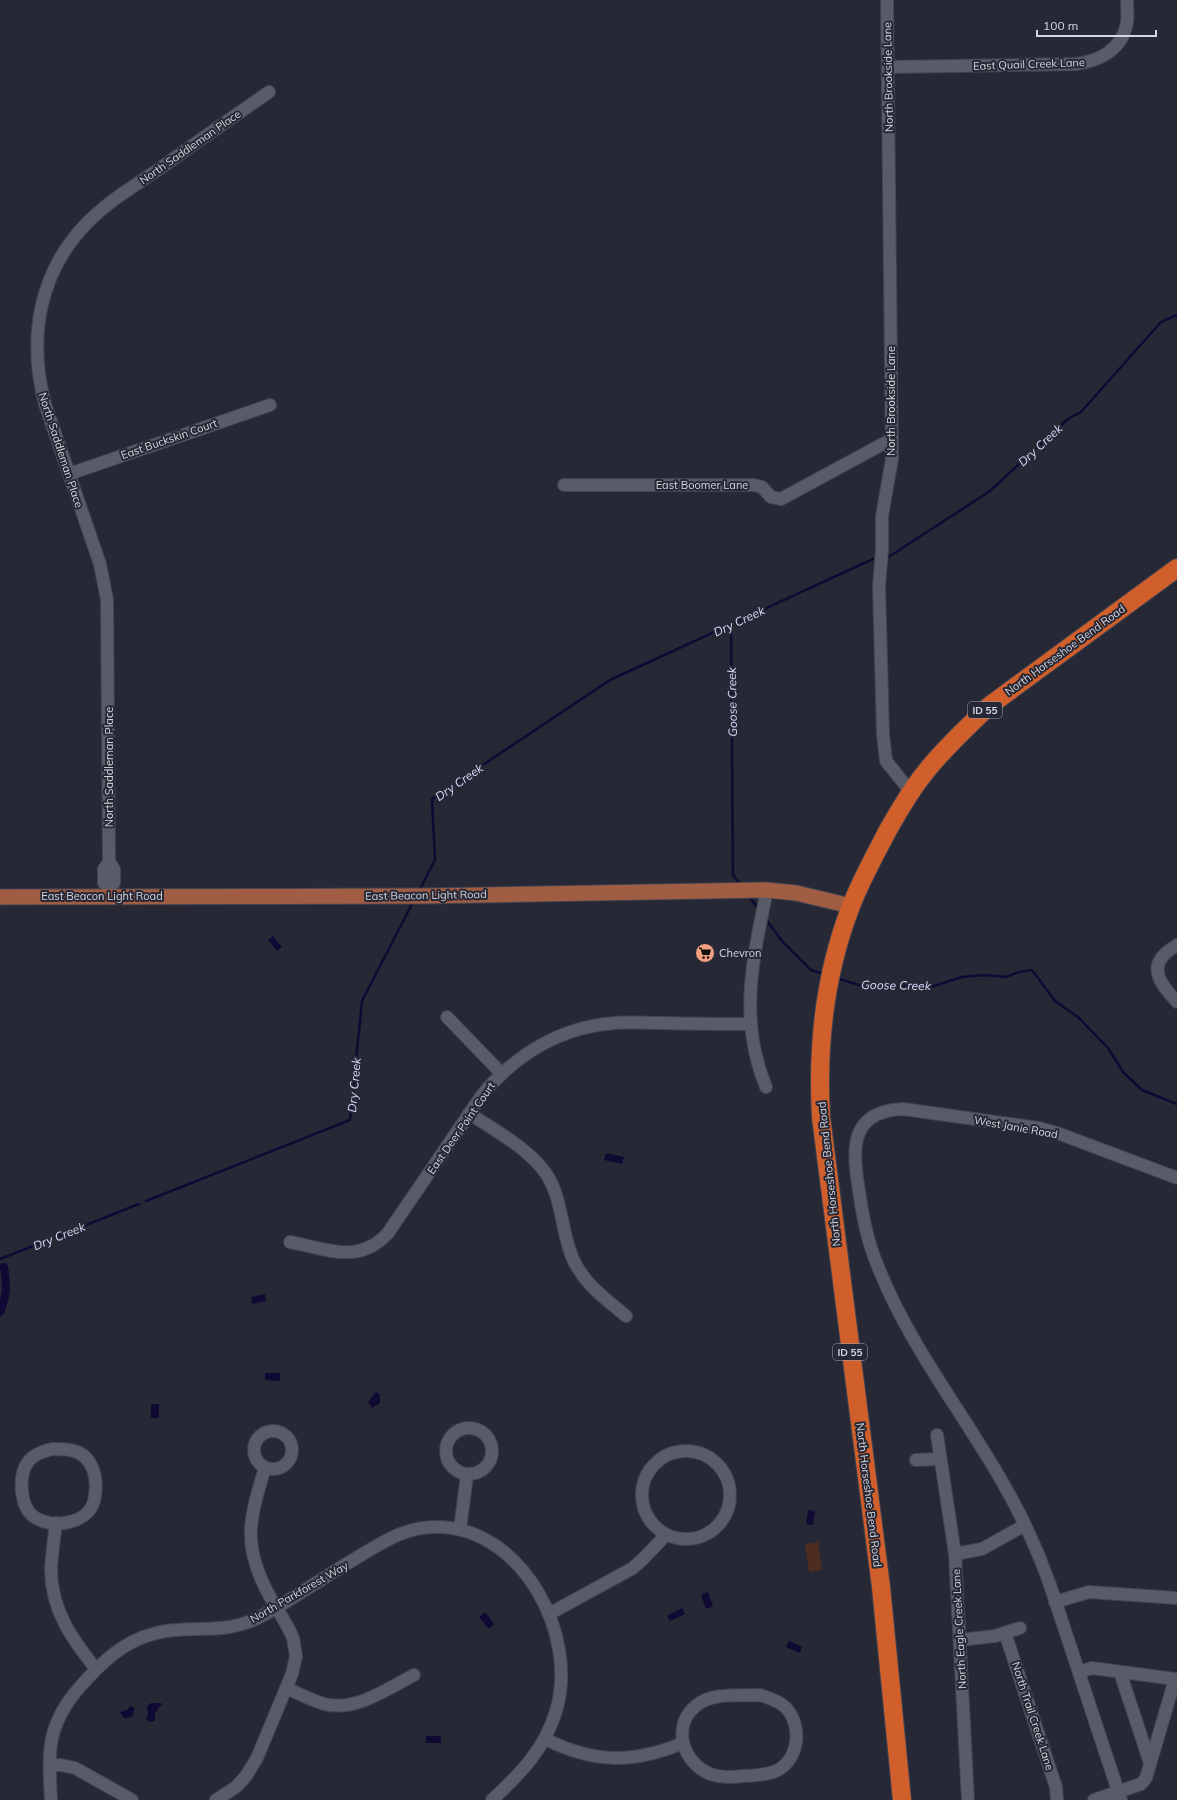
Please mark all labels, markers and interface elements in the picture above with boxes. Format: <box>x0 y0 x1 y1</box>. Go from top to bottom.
scale bar <box>1037 12 1156 38</box>
text: 100 m <box>1043 18 1078 33</box>
street label: North Brookside Lane <box>880 22 896 132</box>
street label: East Quail Creek Lane <box>973 55 1085 73</box>
street label: North Saddleman Place <box>137 107 243 187</box>
street label: North Brookside Lane <box>884 346 898 456</box>
street label: North Saddleman Place <box>36 391 86 509</box>
street label: East Buckskin Court <box>119 416 219 462</box>
water label: Dry Creek <box>1015 420 1066 469</box>
street label: East Boomer Lane <box>656 478 748 492</box>
water label: Dry Creek <box>711 602 768 639</box>
street label: North Horseshoe Bend Road <box>1002 602 1128 698</box>
water label: Goose Creek <box>724 666 740 737</box>
road number: ID 55 <box>968 702 1002 718</box>
street label: North Saddleman Place <box>102 707 116 827</box>
water label: Dry Creek <box>432 760 486 804</box>
street label: East Beacon Light Road <box>365 887 487 903</box>
street label: East Beacon Light Road <box>41 889 163 903</box>
supermarket icon: Chevron <box>694 942 716 964</box>
place label: Chevron <box>719 946 761 960</box>
water label: Goose Creek <box>861 977 932 993</box>
water label: Dry Creek <box>344 1056 364 1113</box>
street label: East Deer Point Court <box>424 1079 498 1177</box>
street label: North Horseshoe Bend Road <box>814 1101 844 1247</box>
street label: West Janie Road <box>973 1113 1059 1141</box>
water label: Dry Creek <box>31 1218 88 1253</box>
road number: ID 55 <box>833 1344 867 1360</box>
street label: North Horseshoe Bend Road <box>853 1422 885 1568</box>
street label: North Parkforest Way <box>247 1558 351 1626</box>
street label: North Eagle Creek Lane <box>949 1569 969 1689</box>
street label: North Trail Creek Lane <box>1009 1660 1057 1772</box>

